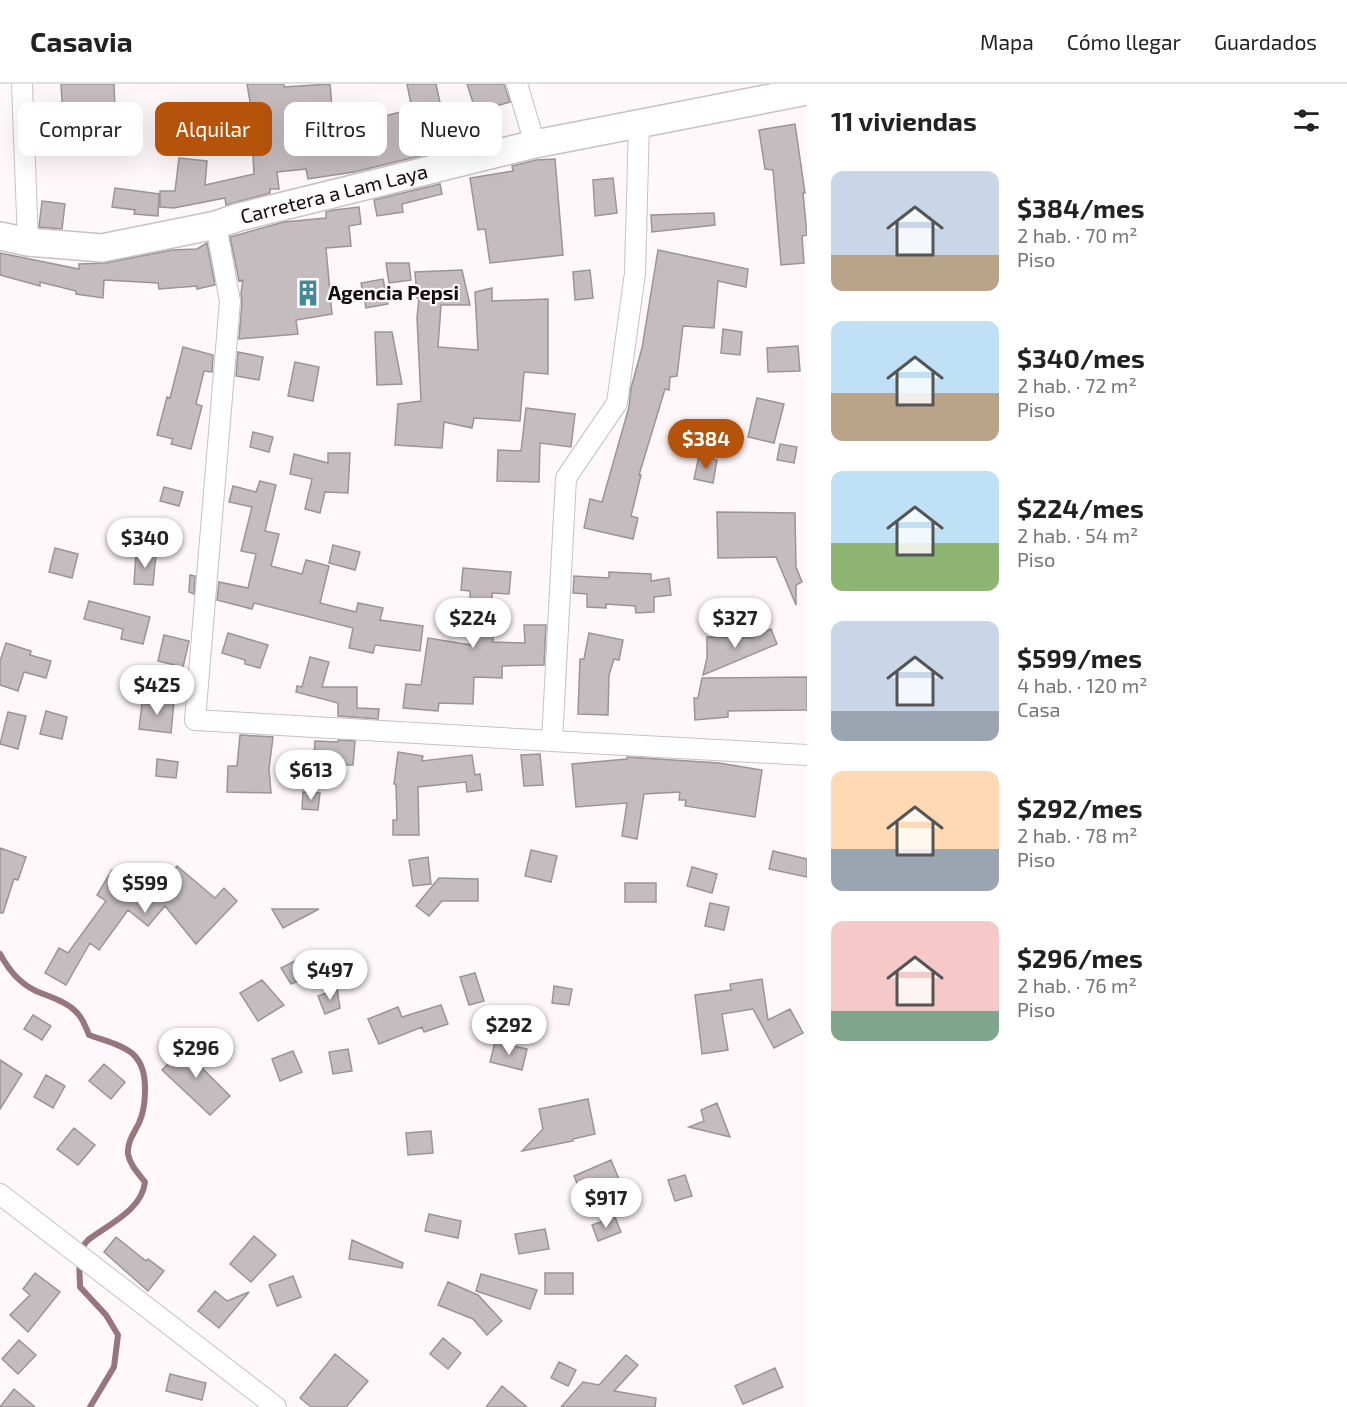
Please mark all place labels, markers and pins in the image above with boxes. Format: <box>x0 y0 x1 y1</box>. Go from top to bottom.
building icon: Agencia Pepsi <box>293 278 323 308</box>
place label: Agencia Pepsi <box>328 280 459 304</box>
pin: $384 <box>670 419 742 470</box>
pin: $340 <box>109 518 181 569</box>
pin: $224 <box>437 598 509 649</box>
pin: $327 <box>699 598 771 649</box>
pin: $425 <box>121 665 193 716</box>
pin: $613 <box>275 750 347 801</box>
pin: $599 <box>109 863 181 914</box>
pin: $497 <box>294 950 366 1001</box>
pin: $292 <box>473 1005 545 1056</box>
pin: $296 <box>160 1028 232 1079</box>
pin: $917 <box>570 1178 642 1229</box>

